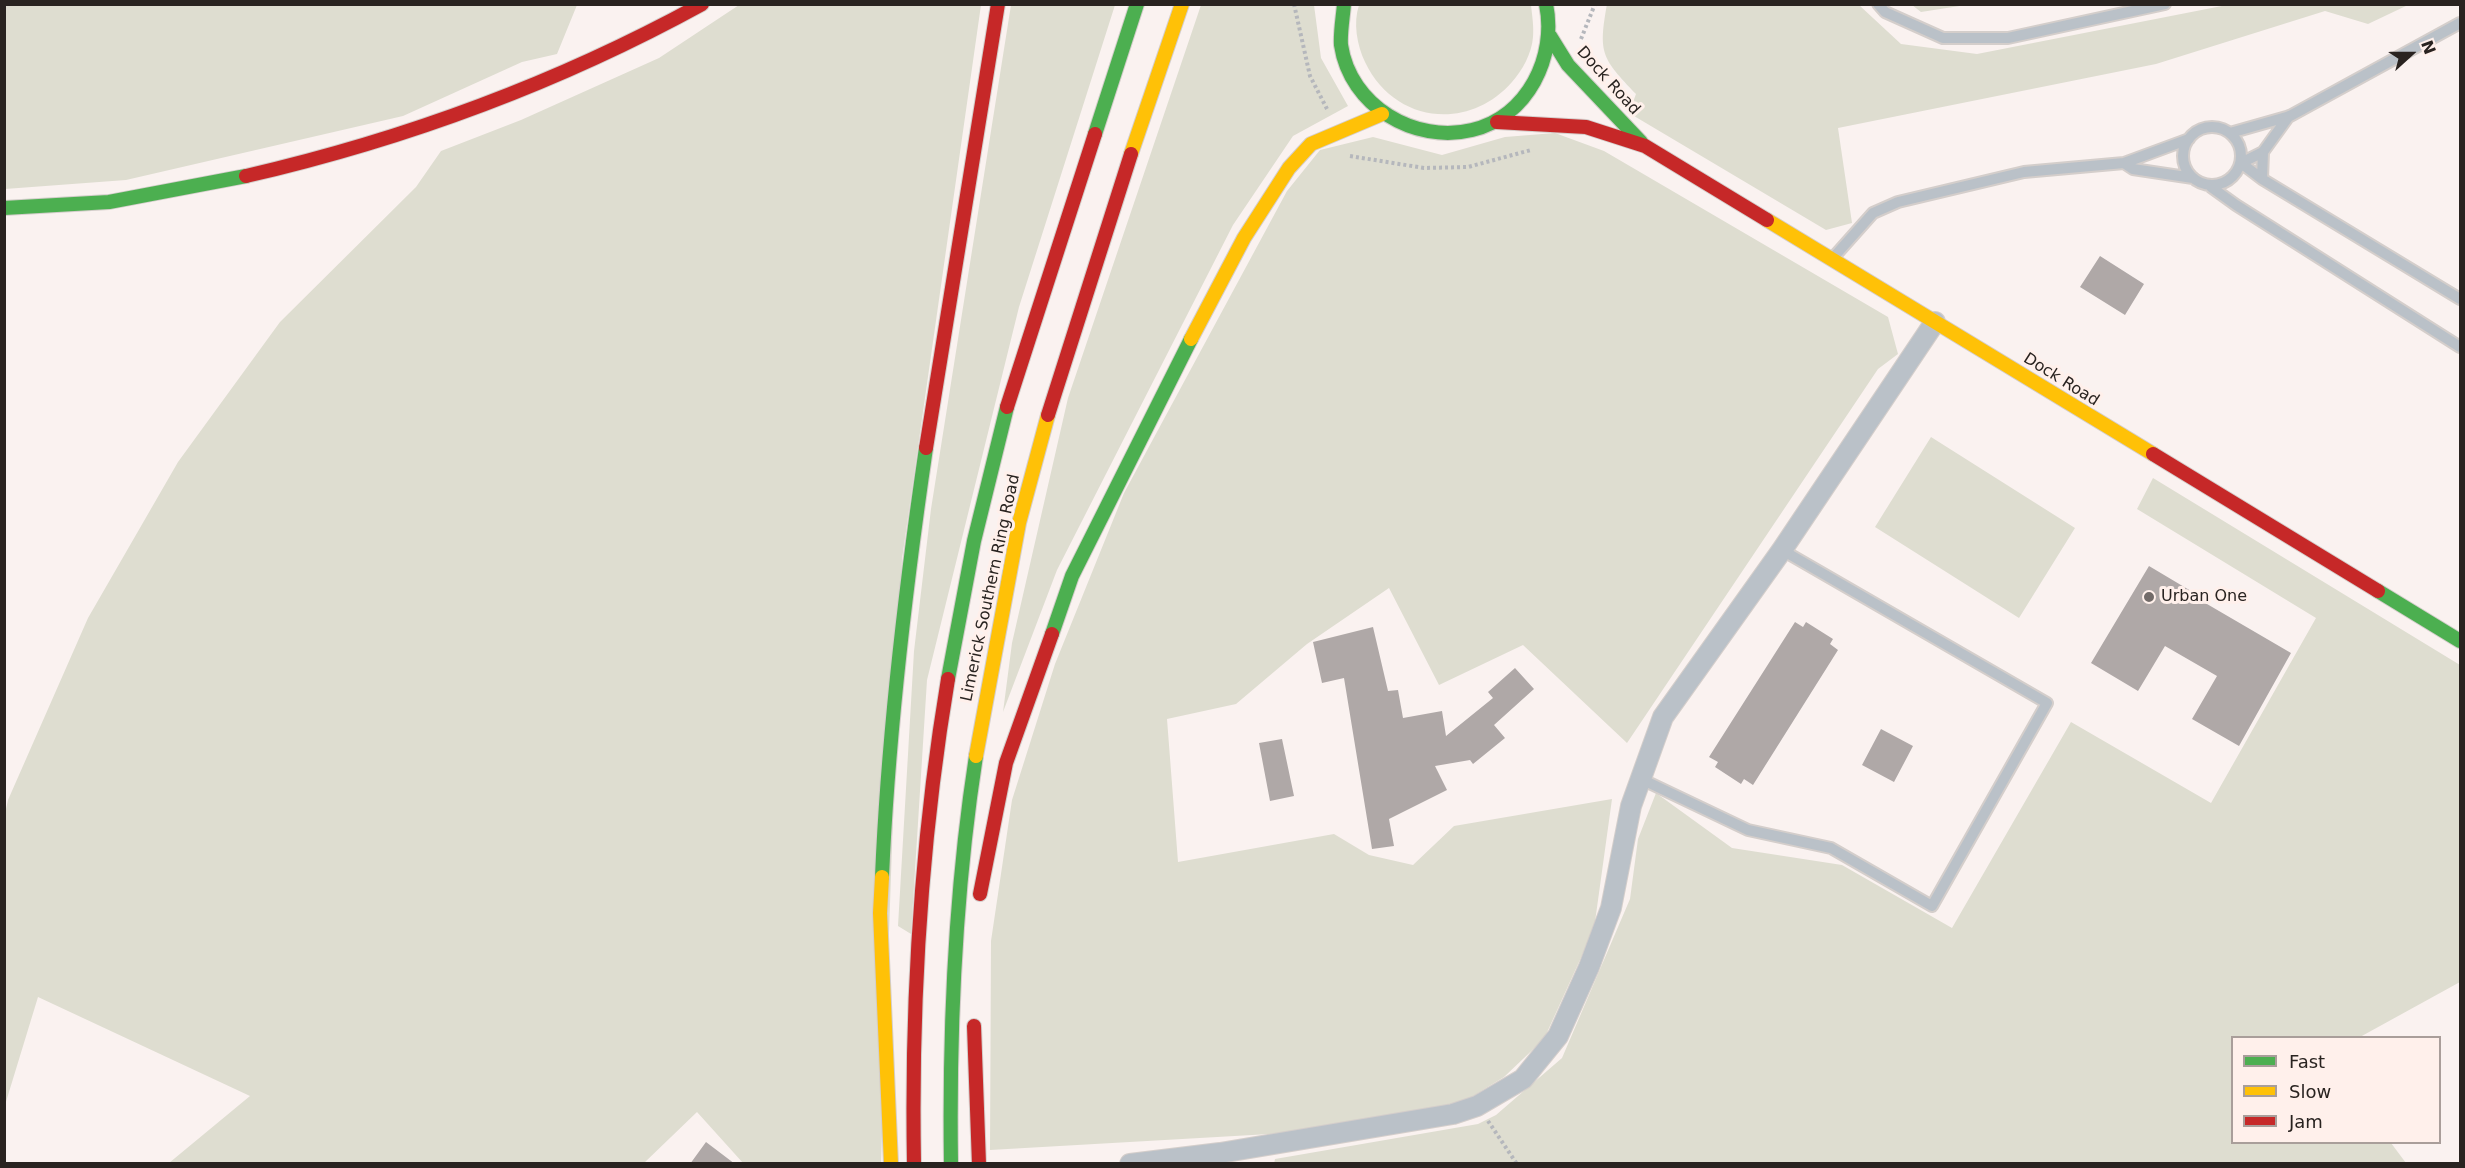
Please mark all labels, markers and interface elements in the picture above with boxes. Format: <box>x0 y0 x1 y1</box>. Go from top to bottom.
north arrow <box>2381 24 2441 84</box>
text: N <box>2417 38 2440 57</box>
street label: Dock Road <box>1572 43 1644 119</box>
street label: Dock Road <box>2020 349 2102 411</box>
street label: Limerick Southern Ring Road <box>958 473 1024 703</box>
place label: Urban One <box>2161 587 2247 607</box>
marker: Urban One <box>2142 590 2156 604</box>
legend <box>2231 1036 2441 1144</box>
text: Fast <box>2289 1051 2325 1072</box>
text: Slow <box>2289 1081 2331 1102</box>
text: Jam <box>2289 1111 2323 1132</box>

